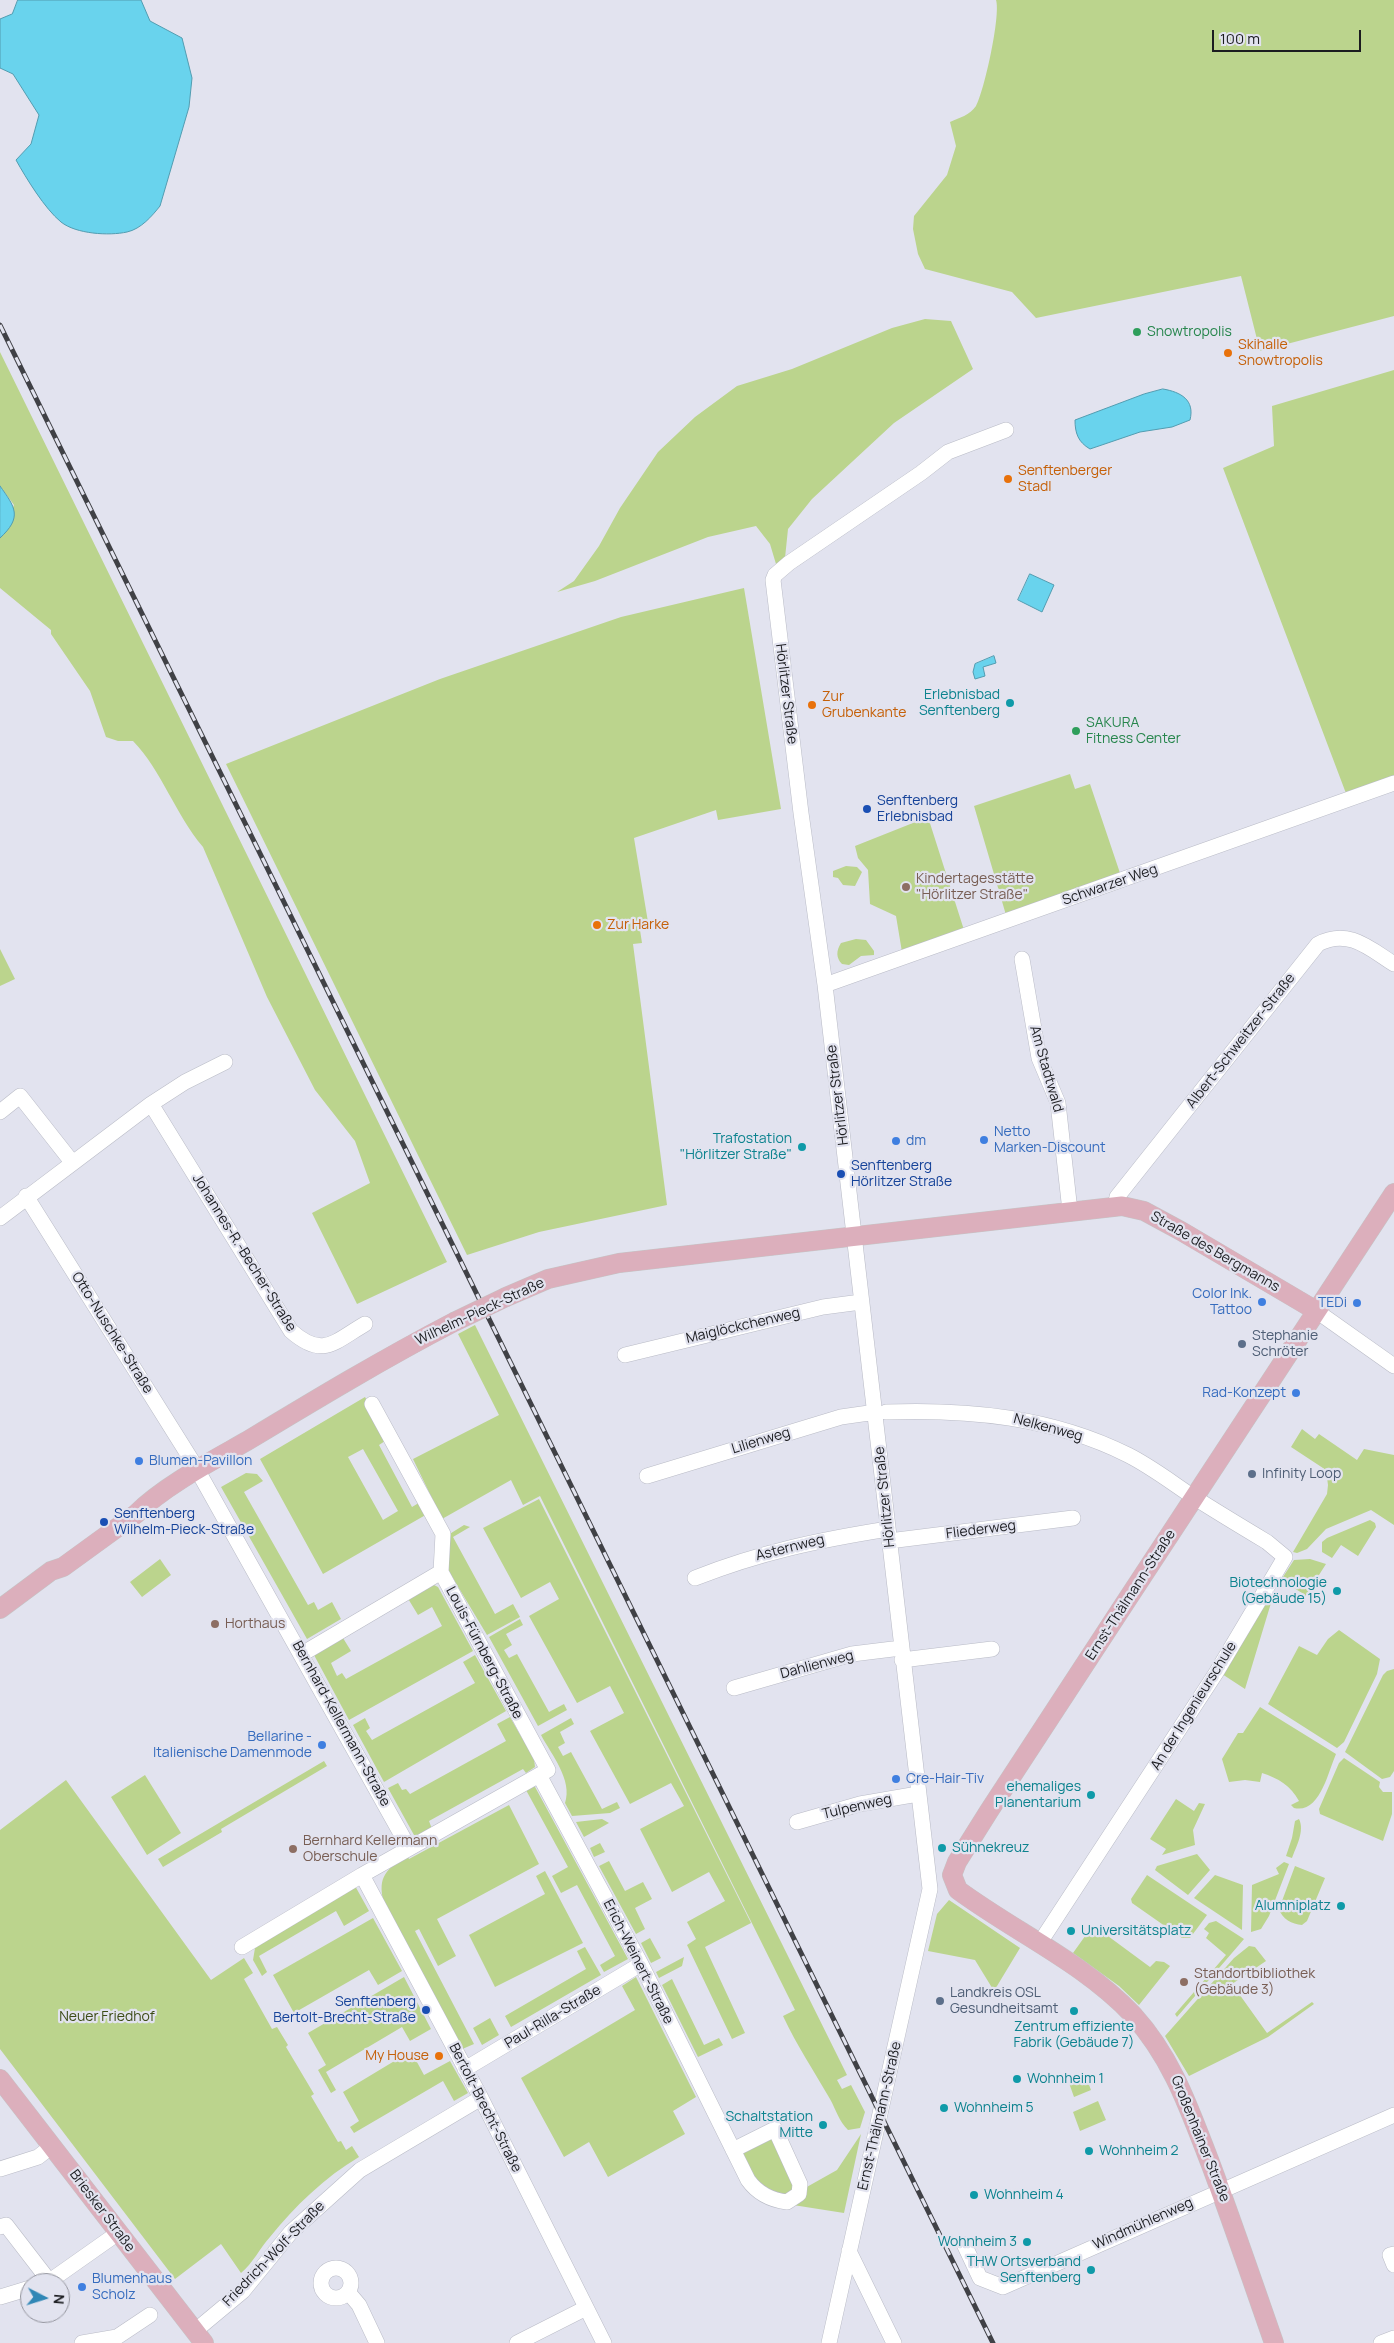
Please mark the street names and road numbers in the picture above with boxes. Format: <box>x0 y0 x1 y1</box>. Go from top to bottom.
street label: Hörlitzer Straße <box>771 643 801 745</box>
street label: Schwarzer Weg <box>1060 861 1160 909</box>
street label: Albert-Schweitzer-Straße <box>1183 970 1299 1112</box>
street label: Am Stadtwald <box>1026 1024 1066 1114</box>
street label: Hörlitzer Straße <box>823 1044 853 1146</box>
street label: Johannes-R.-Becher-Straße <box>189 1171 299 1335</box>
street label: Straße des Bergmanns <box>1147 1208 1283 1296</box>
street label: Otto-Nuschke-Straße <box>68 1269 156 1397</box>
street label: Wilhelm-Pieck-Straße <box>413 1275 547 1349</box>
street label: Maiglöckchenweg <box>684 1305 802 1347</box>
street label: Nelkenweg <box>1012 1411 1084 1445</box>
street label: Lilienweg <box>730 1424 792 1458</box>
street label: Hörlitzer Straße <box>871 1446 899 1548</box>
street label: Fliederweg <box>945 1517 1017 1543</box>
street label: Ernst-Thälmann-Straße <box>1082 1527 1180 1663</box>
street label: Asternweg <box>754 1531 826 1565</box>
street label: Louis-Fürnberg-Straße <box>442 1584 526 1722</box>
street label: Bernhard-Kellermann-Straße <box>288 1638 394 1810</box>
street label: An der Ingenieurschule <box>1148 1639 1240 1773</box>
street label: Dahlienweg <box>778 1647 856 1683</box>
street label: Tulpenweg <box>821 1791 893 1823</box>
street label: Erich-Weinert-Straße <box>599 1897 677 2027</box>
street label: Paul-Rilla-Straße <box>502 1982 604 2052</box>
street label: Ernst-Thälmann-Straße <box>855 2040 905 2192</box>
street label: Bertolt-Brecht-Straße <box>445 2041 525 2175</box>
street label: Großenhainer Straße <box>1167 2073 1233 2205</box>
street label: Briesker Straße <box>66 2167 138 2255</box>
street label: Windmühlenweg <box>1090 2194 1196 2254</box>
street label: Friedrich-Wolf-Straße <box>220 2198 328 2310</box>

